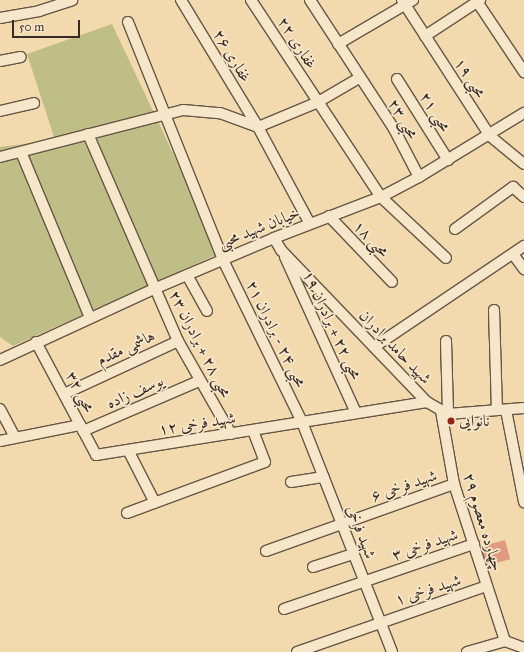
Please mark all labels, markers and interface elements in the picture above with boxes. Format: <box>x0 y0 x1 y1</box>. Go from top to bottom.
scale bar <box>14 12 82 38</box>
street label: غفاری ۲۲ <box>273 13 321 73</box>
text: 50 m <box>19 20 44 34</box>
street label: غفاری ۲۶ <box>209 26 255 86</box>
street label: محبی ۱۹ <box>450 55 490 101</box>
street label: محبی ۲۱ <box>415 88 455 136</box>
street label: محبی ۲۳ <box>384 95 422 143</box>
street label: خیابان شهید محبی <box>215 203 303 253</box>
street label: محبی ۱۸ <box>349 217 393 261</box>
street label: محبی ۲۲ + برادران ۱۹ <box>298 268 366 382</box>
street label: محبی ۲۴ - برادران ۲۱ <box>242 277 310 391</box>
street label: محبی ۲۸ + برادران ۲۳ <box>165 287 235 401</box>
street label: شهید حامد برادران <box>355 306 435 388</box>
street label: هاشمی مقدم <box>94 326 158 370</box>
street label: محبی ۳۲ <box>61 368 99 416</box>
street label: یوسف زاده <box>104 371 166 413</box>
street label: شهید فرخی ۱۲ <box>157 408 237 440</box>
place label: نانوایی <box>459 411 489 431</box>
marker: نانوایی <box>446 416 456 426</box>
street label: شهید فرخی ۶ <box>369 466 439 506</box>
street label: چهارده معصوم ۲۹ <box>459 470 507 574</box>
street label: شهید فرخی <box>342 503 380 561</box>
street label: شهید فرخی ۳ <box>390 525 460 565</box>
street label: شهید فرخی ۱ <box>393 570 463 610</box>

